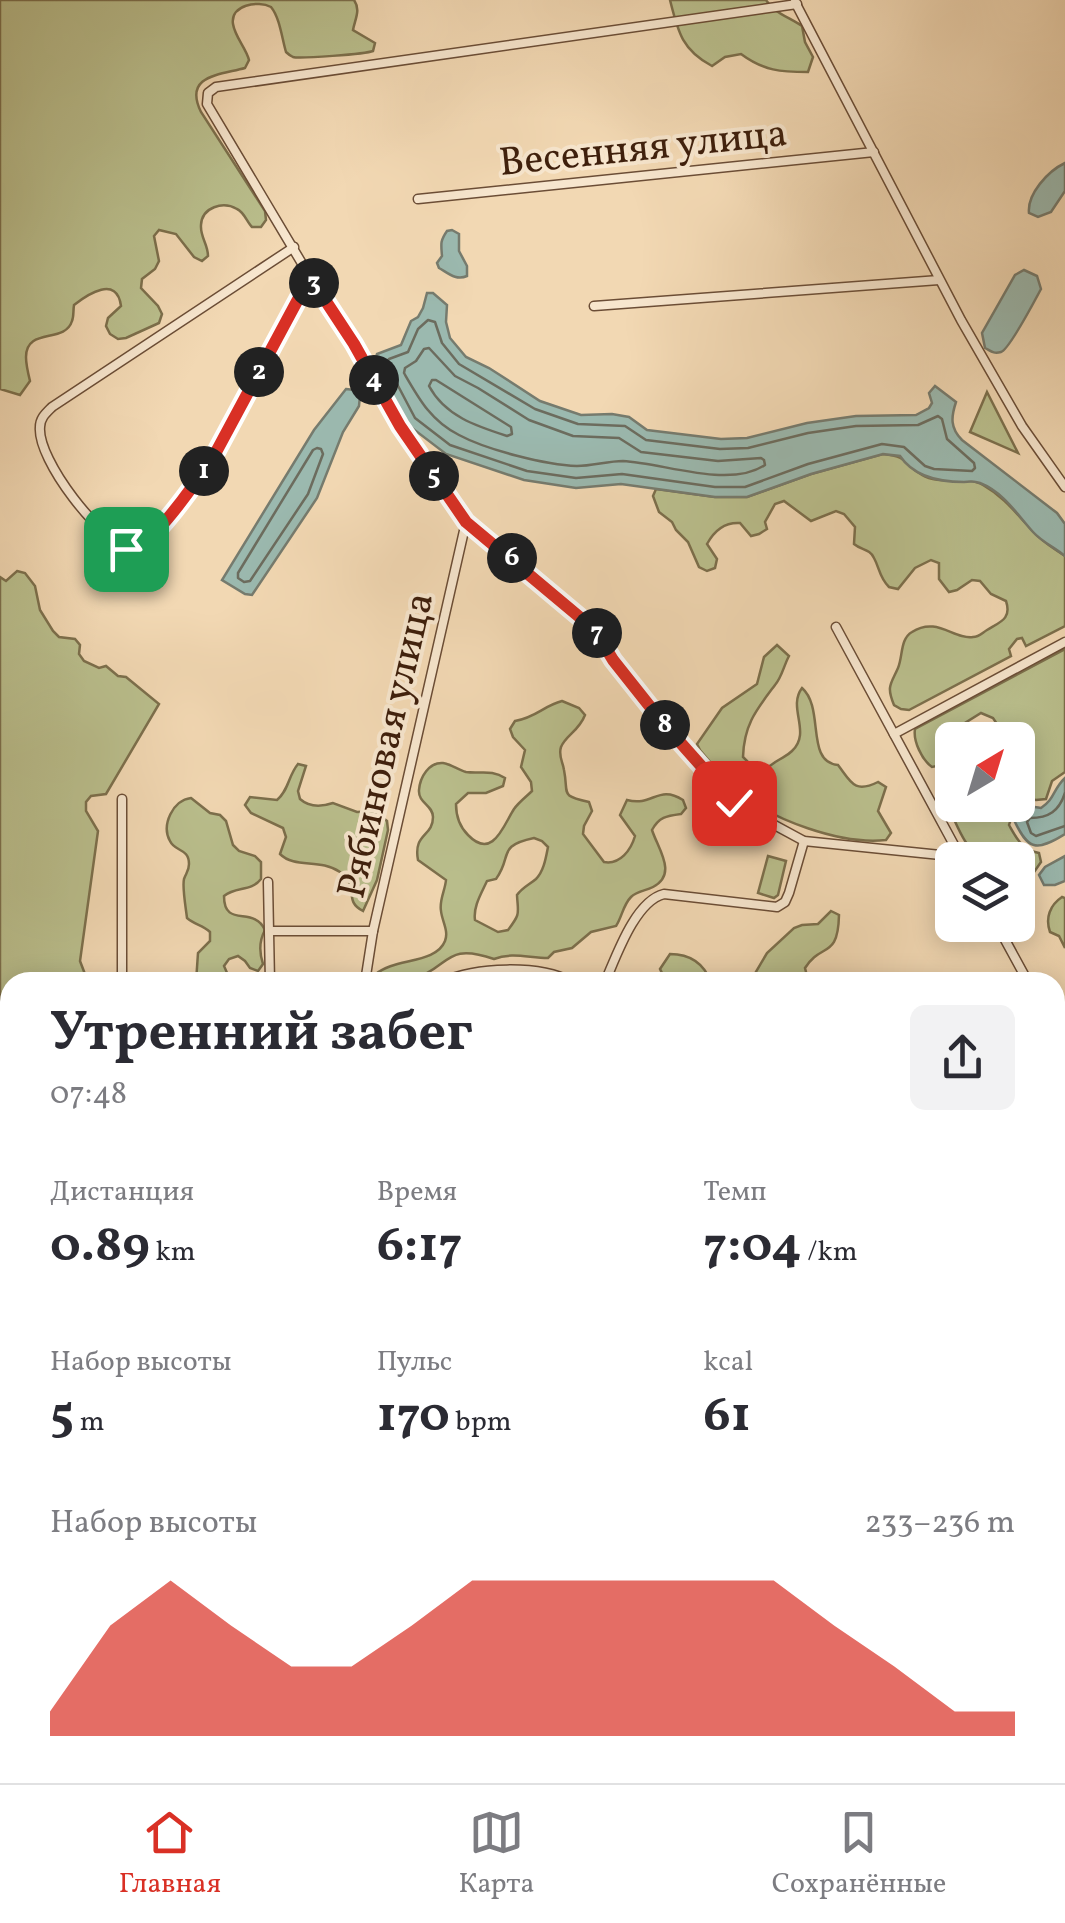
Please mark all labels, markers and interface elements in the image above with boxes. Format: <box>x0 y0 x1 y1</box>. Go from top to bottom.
street label: Весенняя улица <box>497 107 790 193</box>
pin: 3 <box>289 258 339 308</box>
text: 3 <box>307 263 321 302</box>
pin: 2 <box>234 347 284 397</box>
text: 2 <box>252 352 266 391</box>
pin: 4 <box>349 355 399 405</box>
text: 4 <box>366 360 382 399</box>
pin: 1 <box>179 446 229 496</box>
text: 1 <box>198 451 210 490</box>
pin: 5 <box>409 451 459 501</box>
text: 5 <box>427 456 441 495</box>
pin <box>84 507 169 592</box>
icon: arrive <box>99 522 154 577</box>
pin: 6 <box>487 533 537 583</box>
text: 6 <box>504 538 520 577</box>
street label: Рябиновая улица <box>325 587 450 904</box>
pin: 7 <box>572 608 622 658</box>
text: 7 <box>590 613 604 652</box>
pin: 8 <box>640 700 690 750</box>
text: 8 <box>657 705 673 744</box>
north arrow <box>935 722 1035 822</box>
map controls <box>935 722 1035 942</box>
pin <box>692 761 777 846</box>
icon: check <box>707 776 762 831</box>
button: layers <box>935 842 1035 942</box>
text: Утренний забег <box>50 997 473 1073</box>
button: share <box>910 1005 1015 1110</box>
text: 07:48 <box>50 1073 127 1117</box>
text: Дистанция <box>50 1173 194 1212</box>
text: Время <box>377 1173 457 1212</box>
text: Темп <box>703 1173 767 1212</box>
text: 0.89 <box>50 1212 150 1282</box>
text: 6:17 <box>377 1212 462 1282</box>
text: 7:04 <box>703 1212 802 1282</box>
text: km <box>150 1233 196 1272</box>
text: /km <box>802 1233 858 1272</box>
text: Набор высоты <box>50 1343 231 1382</box>
text: Пульс <box>377 1343 452 1382</box>
text: kcal <box>703 1343 753 1382</box>
text: 5 <box>50 1382 74 1452</box>
text: 170 <box>377 1382 450 1452</box>
text: 61 <box>703 1382 751 1452</box>
text: m <box>74 1403 104 1442</box>
text: bpm <box>450 1403 511 1442</box>
text: Набор высоты <box>50 1502 257 1546</box>
text: 233–236 m <box>865 1502 1015 1546</box>
tab: Главная <box>119 1805 221 1904</box>
tab: Карта <box>458 1805 534 1904</box>
tab: Сохранённые <box>772 1805 946 1904</box>

